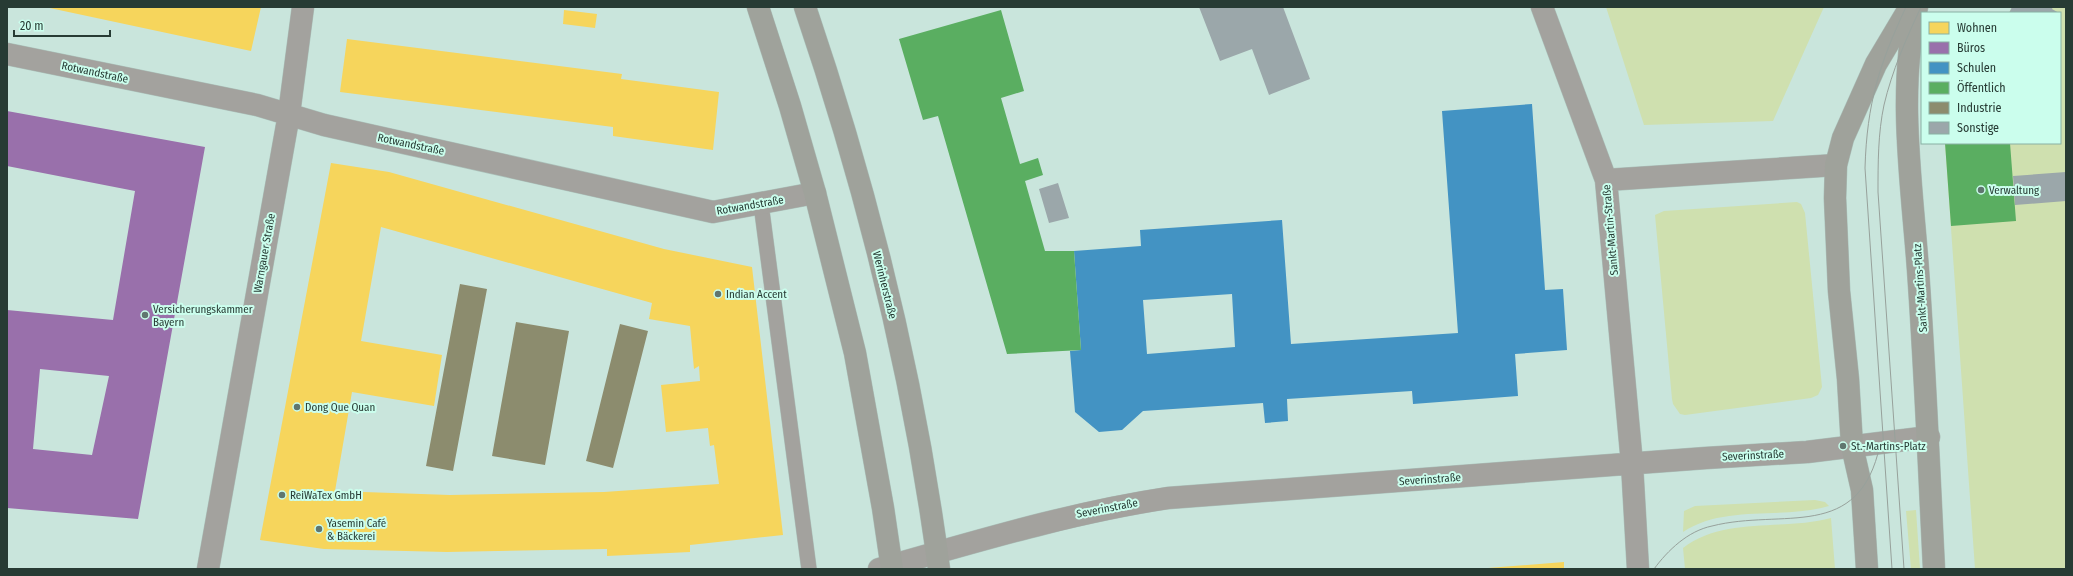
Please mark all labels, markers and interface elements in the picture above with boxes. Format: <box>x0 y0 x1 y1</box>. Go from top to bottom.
scale bar <box>14 12 110 38</box>
legend <box>1921 12 2061 144</box>
text: 20 m <box>20 19 44 33</box>
text: Wohnen <box>1957 21 1997 35</box>
text: Büros <box>1957 41 1985 55</box>
street label: Rotwandstraße <box>60 59 129 86</box>
text: Schulen <box>1957 61 1996 75</box>
text: Öffentlich <box>1957 79 2005 95</box>
text: Industrie <box>1957 101 2001 115</box>
text: Sonstige <box>1957 121 1999 135</box>
street label: Rotwandstraße <box>376 131 445 158</box>
street label: Sankt-Martin-Straße <box>1600 184 1621 276</box>
place label: Verwaltung <box>1989 184 2040 197</box>
marker: Verwaltung <box>1976 185 1986 195</box>
street label: Rotwandstraße <box>716 193 785 218</box>
street label: Warngauer Straße <box>251 212 278 294</box>
street label: Sankt-Martins-Platz <box>1911 243 1930 333</box>
street label: Werinherstraße <box>870 250 899 320</box>
place label: Indian Accent <box>726 288 787 301</box>
marker: Indian Accent <box>713 289 723 299</box>
place label: Versicherungskammer Bayern <box>153 303 253 329</box>
marker: Versicherungskammer Bayern <box>140 310 150 320</box>
place label: Dong Que Quan <box>305 401 375 414</box>
marker: Dong Que Quan <box>292 402 302 412</box>
place label: St.-Martins-Platz <box>1851 440 1926 453</box>
marker: St.-Martins-Platz <box>1838 441 1848 451</box>
street label: Severinstraße <box>1722 447 1784 464</box>
street label: Severinstraße <box>1399 471 1461 488</box>
place label: ReiWaTex GmbH <box>290 489 362 502</box>
marker: ReiWaTex GmbH <box>277 490 287 500</box>
street label: Severinstraße <box>1075 496 1139 521</box>
place label: Yasemin Café & Bäckerei <box>327 517 386 543</box>
marker: Yasemin Café & Bäckerei <box>314 524 324 534</box>

